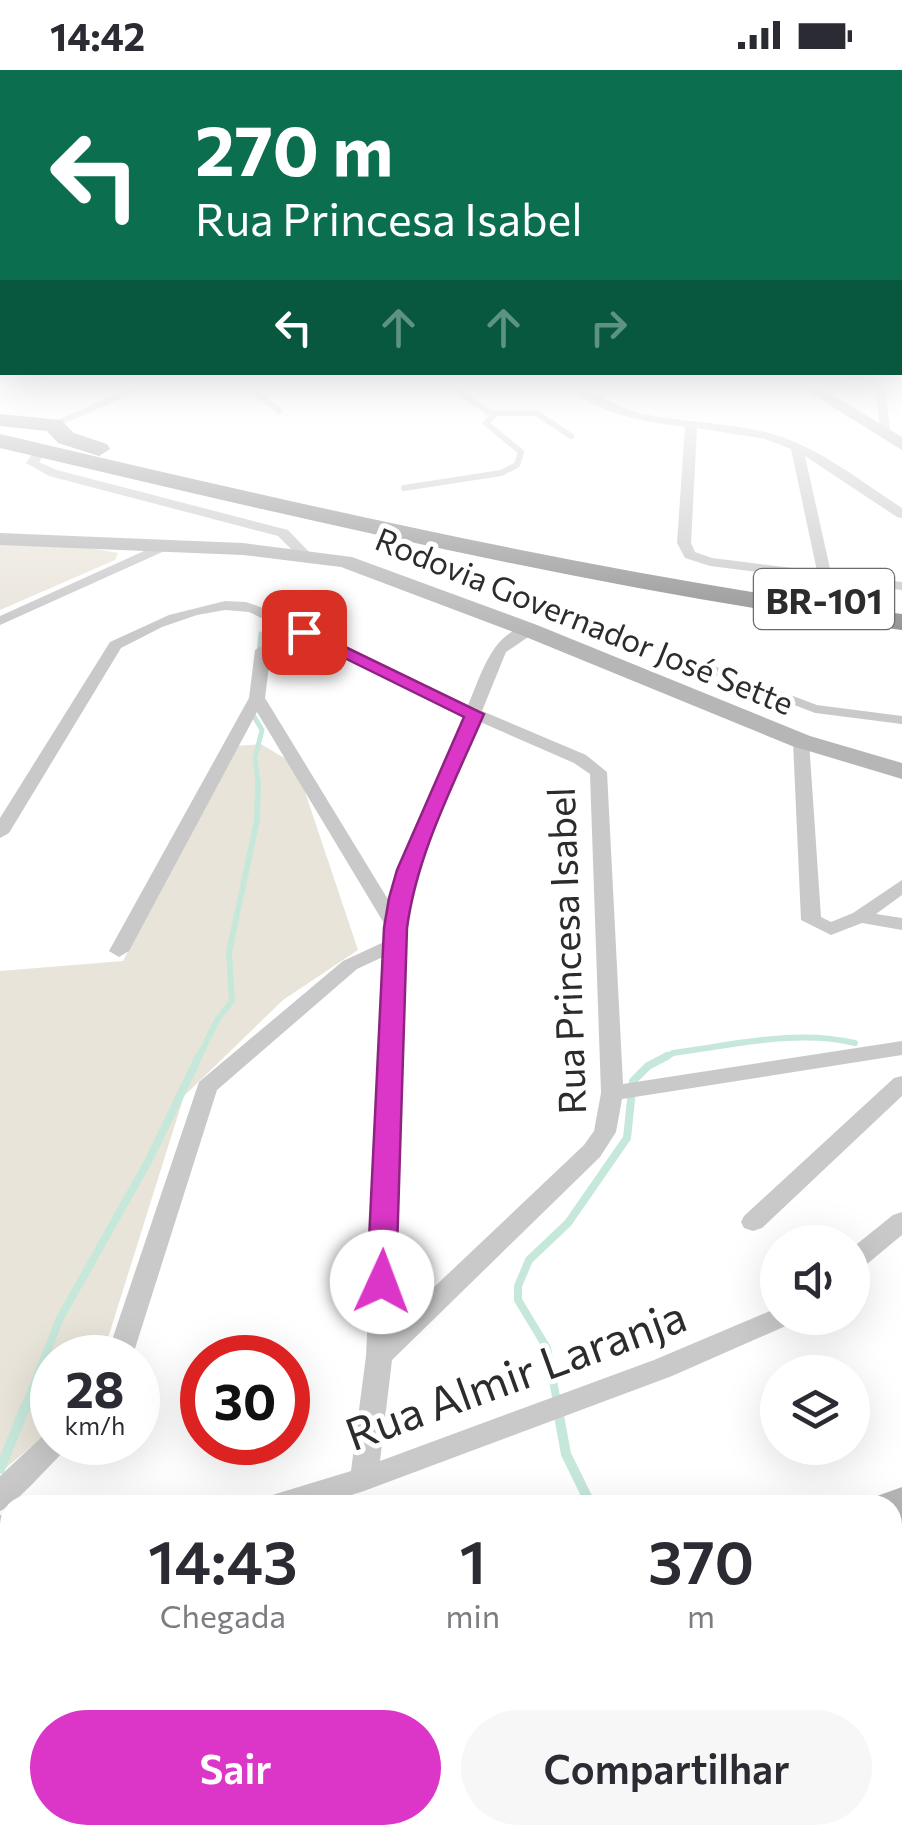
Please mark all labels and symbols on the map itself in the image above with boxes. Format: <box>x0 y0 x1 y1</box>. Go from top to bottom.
street label: Rodovia Governador José Sette <box>370 518 800 722</box>
road number: BR-101 <box>754 569 894 629</box>
pin <box>262 590 347 675</box>
street label: Rua Princesa Isabel <box>536 787 594 1115</box>
position arrow <box>330 1230 434 1334</box>
street label: Rua Almir Laranja <box>337 1286 693 1460</box>
speed limit sign: 30 <box>180 1335 310 1465</box>

